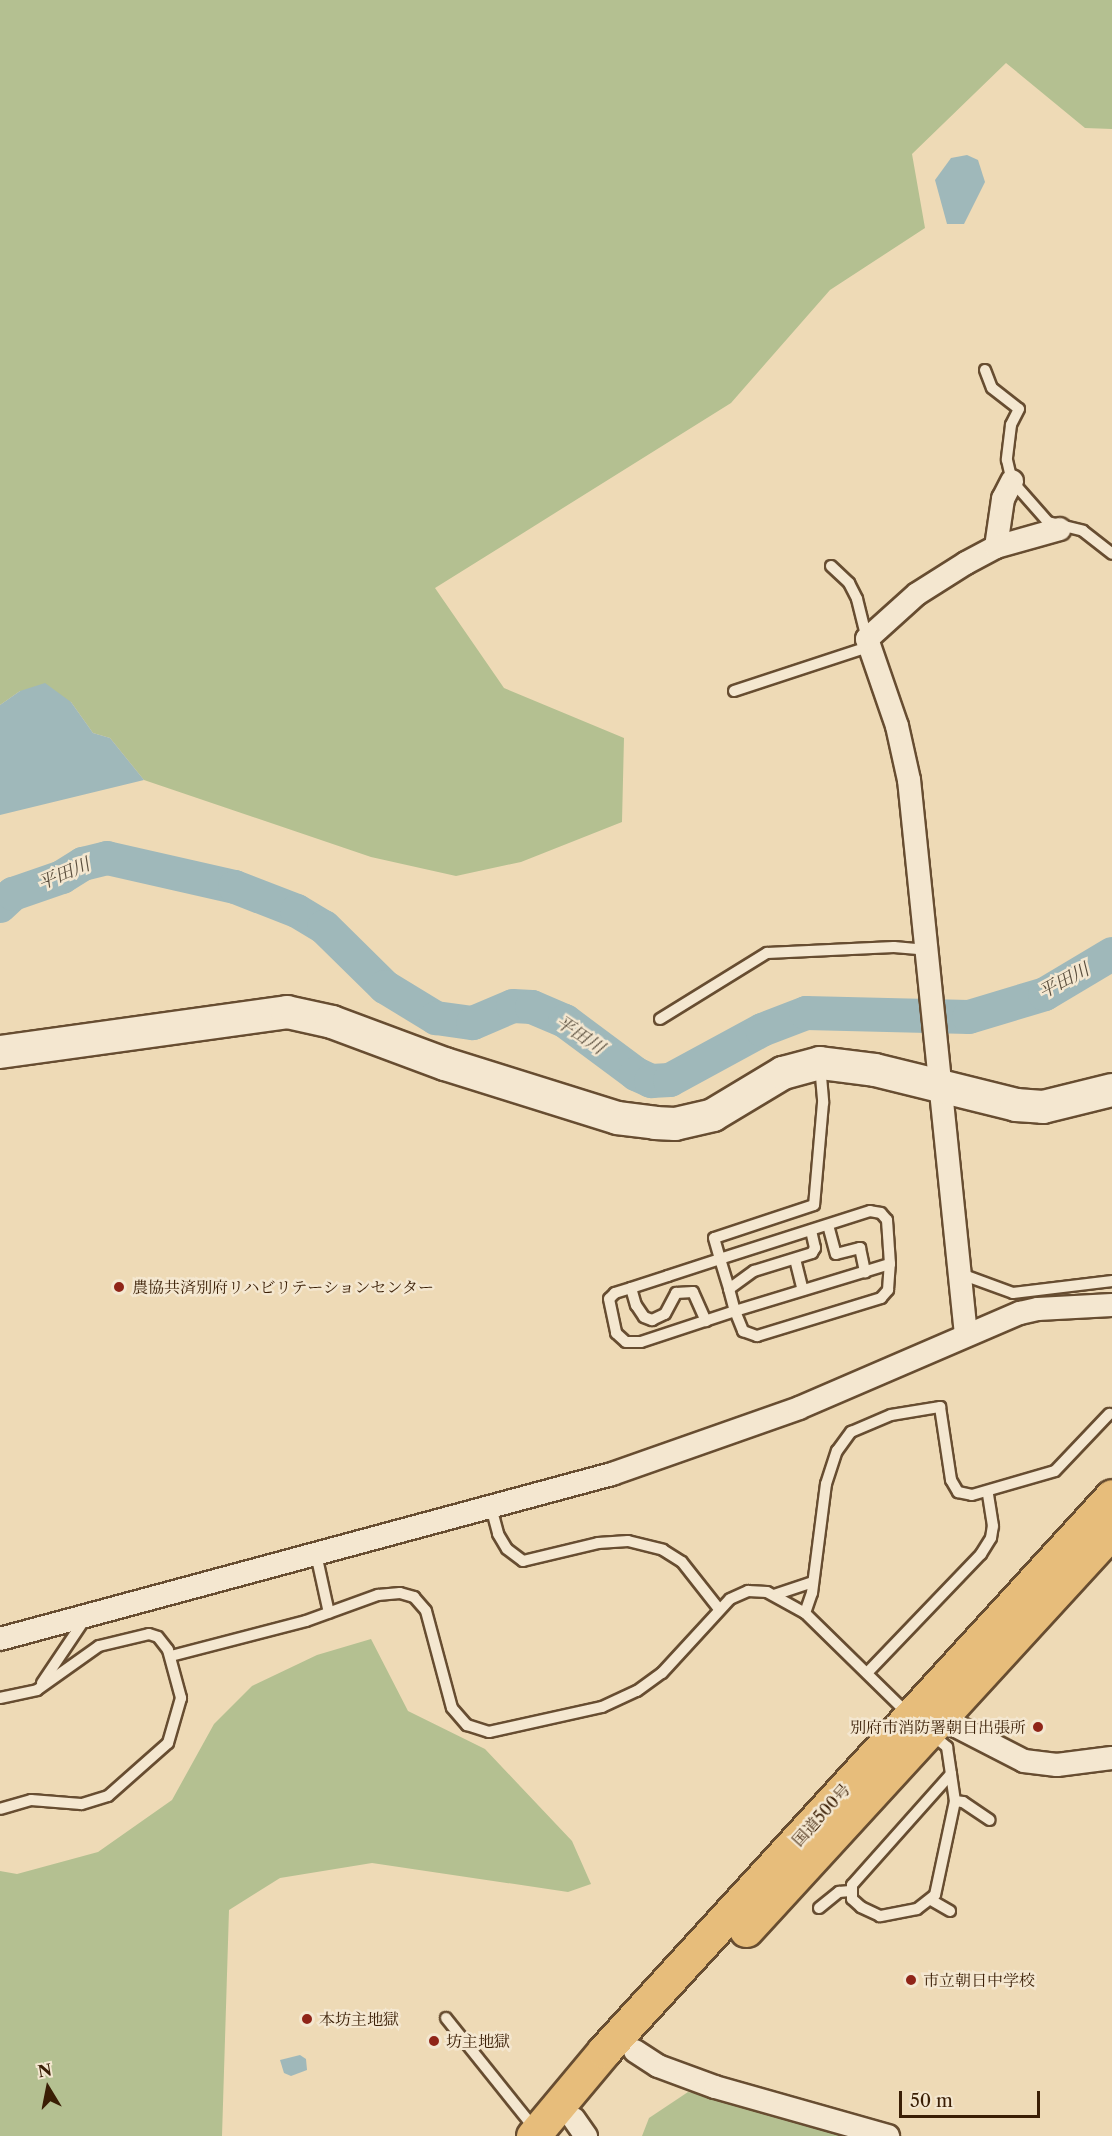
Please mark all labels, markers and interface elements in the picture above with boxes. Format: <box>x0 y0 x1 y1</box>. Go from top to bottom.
water label: 平田川 <box>35 854 93 894</box>
water label: 平田川 <box>1035 959 1093 1003</box>
water label: 平田川 <box>552 1011 608 1059</box>
place label: 農協共済別府リハビリテーションセンター <box>132 1277 436 1297</box>
marker: 農協共済別府リハビリテーションセンター <box>110 1278 128 1296</box>
place label: 別府市消防署朝日出張所 <box>850 1717 1026 1737</box>
marker: 別府市消防署朝日出張所 <box>1031 1720 1045 1734</box>
street label: 国道500号 <box>788 1780 854 1850</box>
place label: 市立朝日中学校 <box>923 1970 1035 1990</box>
marker: 市立朝日中学校 <box>904 1973 918 1987</box>
place label: 本坊主地獄 <box>319 2009 399 2029</box>
marker: 本坊主地獄 <box>300 2012 314 2026</box>
place label: 坊主地獄 <box>446 2031 510 2051</box>
marker: 坊主地獄 <box>427 2034 441 2048</box>
north arrow <box>18 2058 78 2118</box>
text: N <box>36 2059 53 2081</box>
scale bar <box>902 2079 1043 2117</box>
text: 50 m <box>910 2090 953 2112</box>

